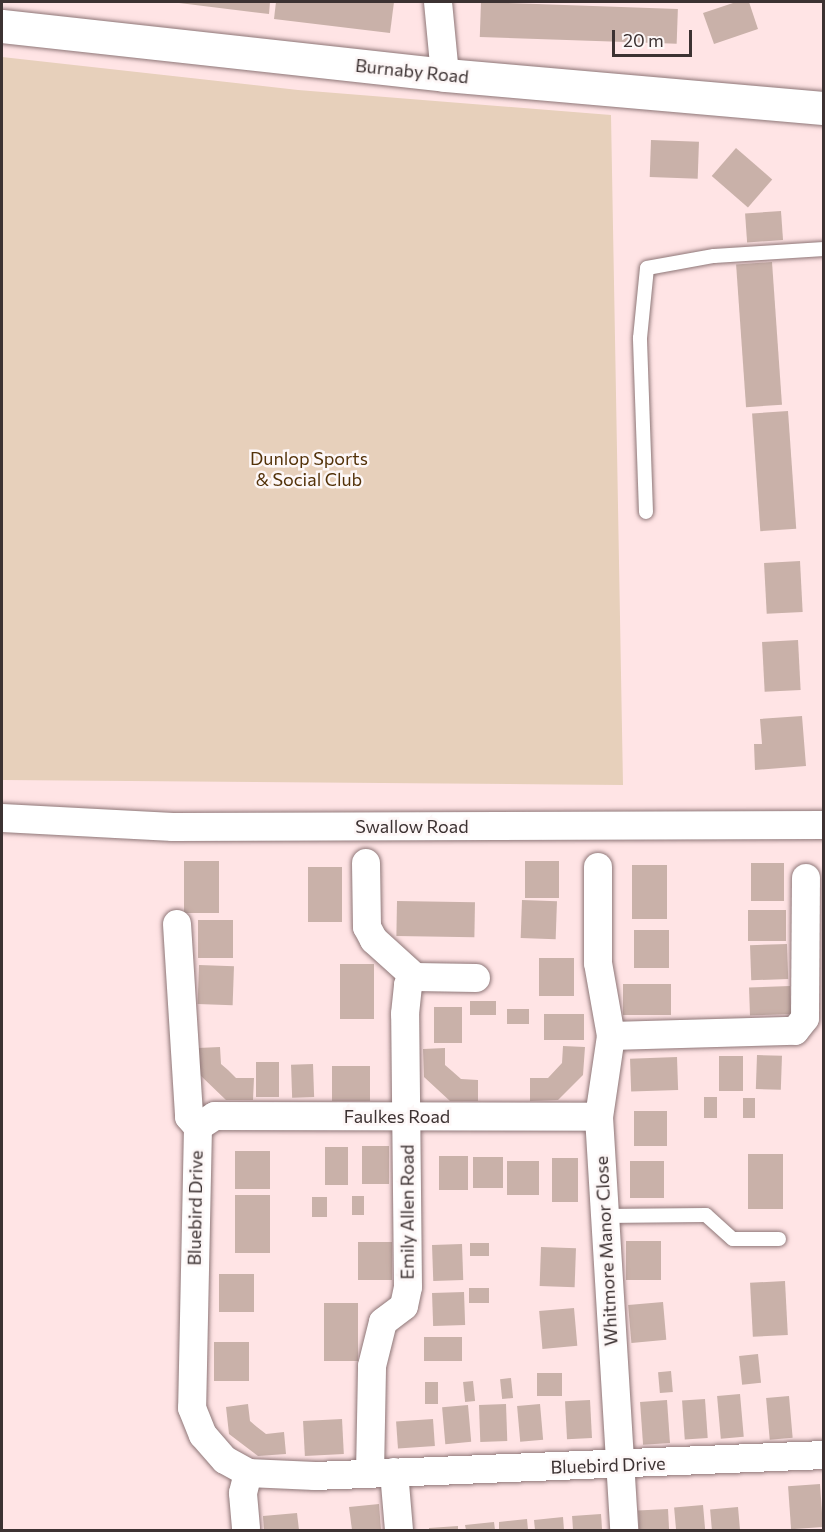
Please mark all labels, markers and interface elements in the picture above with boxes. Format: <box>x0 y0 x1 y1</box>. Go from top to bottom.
scale bar <box>615 18 694 56</box>
text: 20 m <box>623 29 664 51</box>
street label: Burnaby Road <box>354 54 470 88</box>
park label: Dunlop Sports & Social Club <box>250 448 368 490</box>
street label: Swallow Road <box>355 815 469 837</box>
street label: Faulkes Road <box>344 1105 450 1127</box>
street label: Emily Allen Road <box>396 1144 418 1280</box>
street label: Bluebird Drive <box>183 1150 207 1266</box>
street label: Whitmore Manor Close <box>590 1155 622 1347</box>
street label: Bluebird Drive <box>550 1452 666 1478</box>

